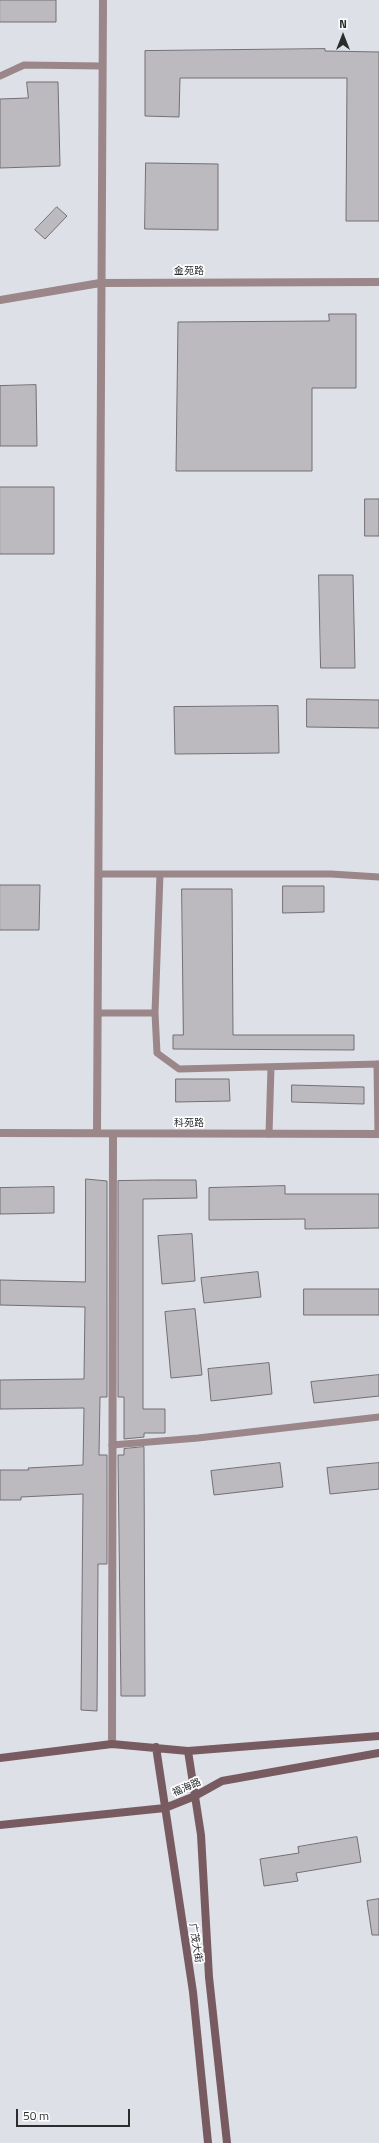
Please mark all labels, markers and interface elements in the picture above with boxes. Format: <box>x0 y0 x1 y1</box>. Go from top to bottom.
north arrow <box>323 16 363 56</box>
text: N <box>339 16 347 32</box>
street label: 金苑路 <box>174 266 204 278</box>
street label: 科苑路 <box>174 1118 204 1130</box>
street label: 福海路 <box>171 1776 203 1800</box>
street label: 广茂大街 <box>186 1922 204 1964</box>
scale bar <box>18 2101 132 2127</box>
text: 50 m <box>23 2106 49 2125</box>

